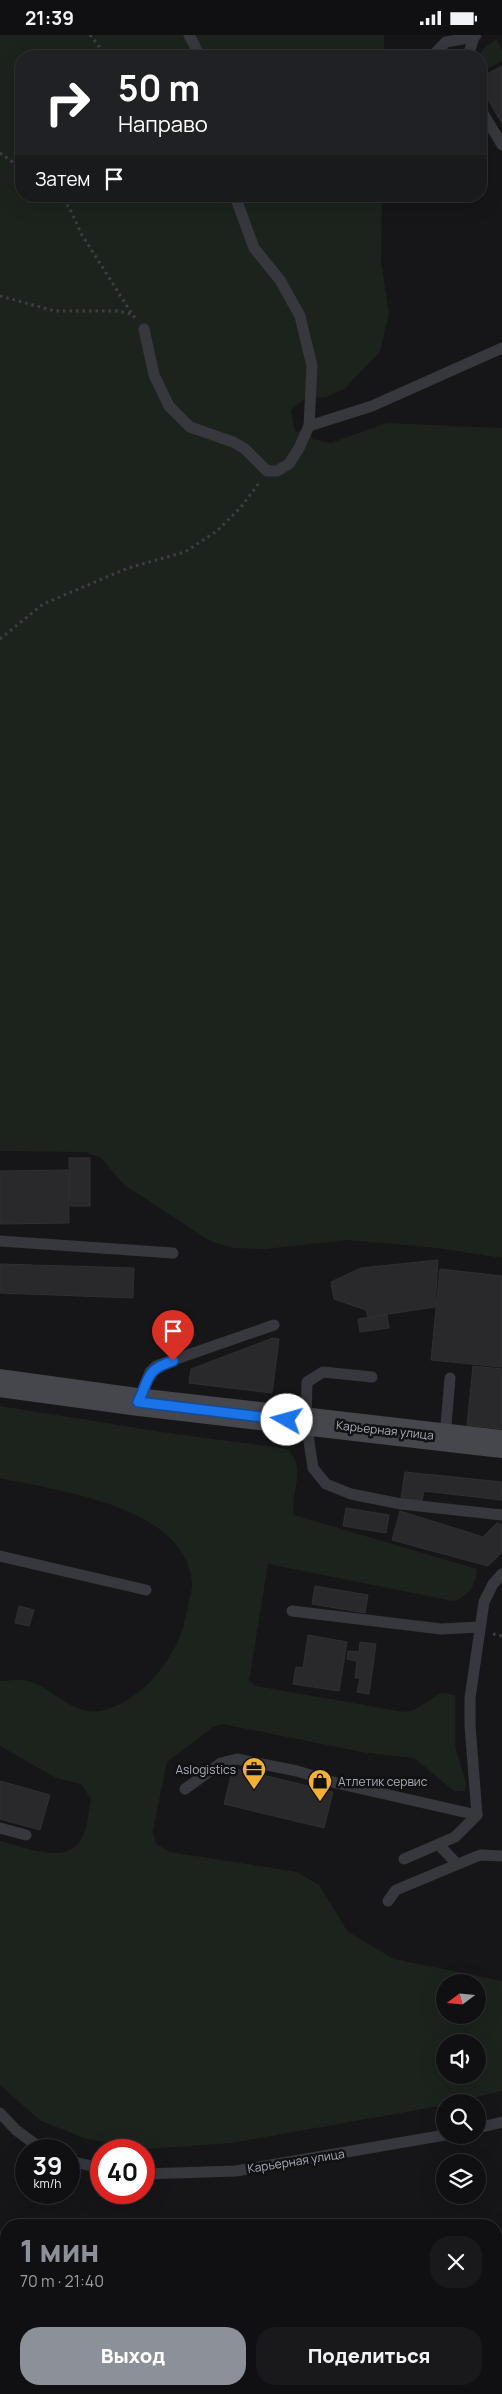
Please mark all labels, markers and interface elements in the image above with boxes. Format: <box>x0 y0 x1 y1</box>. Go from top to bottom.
text: 21:39 <box>25 5 74 31</box>
text: 50 m <box>118 64 200 112</box>
icon: right <box>35 70 100 135</box>
text: Направо <box>118 109 208 139</box>
icon: arrive <box>100 165 128 193</box>
text: Затем <box>35 166 90 192</box>
pin <box>152 1310 194 1361</box>
icon: arrive <box>159 1317 187 1345</box>
position arrow <box>260 1393 312 1445</box>
street label: Карьерная улица <box>335 1416 435 1444</box>
office icon: Aslogistics <box>241 1756 267 1790</box>
place label: Aslogistics <box>175 1761 236 1778</box>
shop icon: Атлетик сервис <box>307 1768 333 1802</box>
place label: Атлетик сервис <box>338 1773 428 1790</box>
north arrow <box>436 1974 486 2024</box>
map controls <box>436 1974 486 2204</box>
button: sound <box>436 2034 486 2084</box>
button: search <box>436 2094 486 2144</box>
speed limit sign: 40 <box>90 2139 155 2204</box>
street label: Карьерная улица <box>246 2145 346 2177</box>
text: 39 <box>32 2148 63 2183</box>
button: layers <box>436 2154 486 2204</box>
text: km/h <box>34 2175 61 2192</box>
text: 1 мин <box>20 2230 99 2271</box>
button: close <box>430 2236 482 2288</box>
text: 70 m · 21:40 <box>20 2270 104 2292</box>
button: Выход <box>20 2327 246 2385</box>
button: Поделиться <box>256 2327 482 2385</box>

